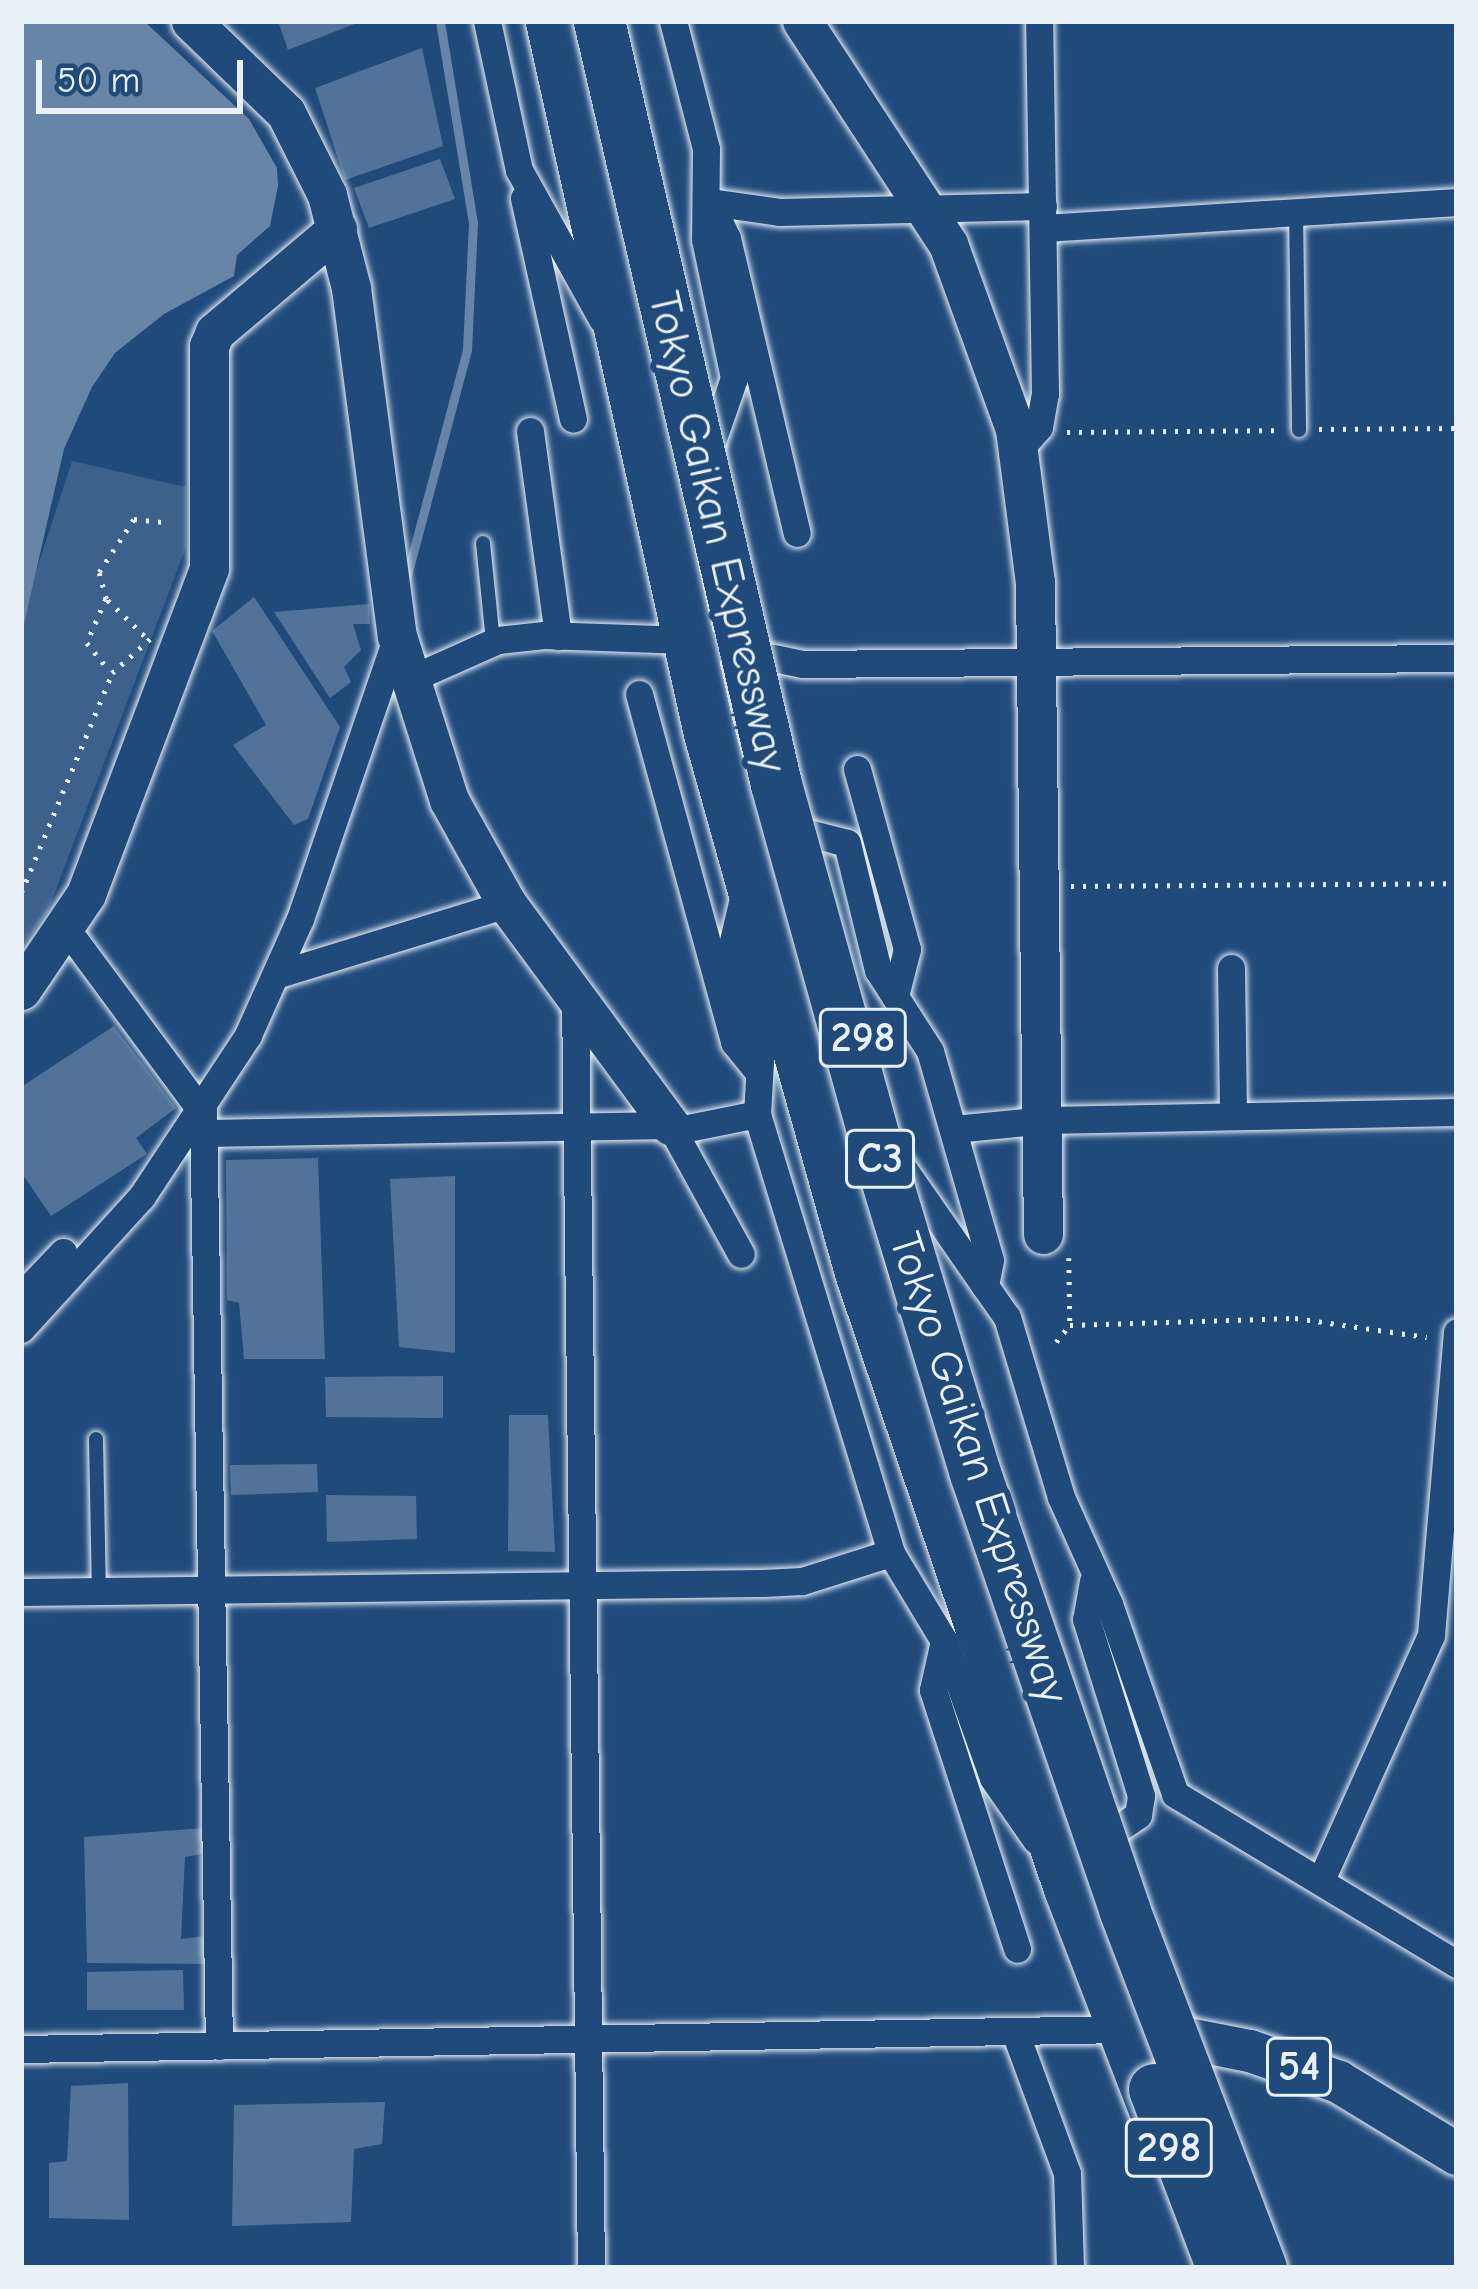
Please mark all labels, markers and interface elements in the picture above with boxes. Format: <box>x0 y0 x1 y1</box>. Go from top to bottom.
scale bar <box>42 36 249 110</box>
text: 50 m <box>57 60 140 101</box>
street label: Tokyo Gaikan Expressway <box>636 286 800 778</box>
road number: 298 <box>818 1002 908 1074</box>
road number: C3 <box>844 1123 916 1195</box>
street label: Tokyo Gaikan Expressway <box>877 1226 1081 1710</box>
road number: 54 <box>1266 2031 1332 2103</box>
road number: 298 <box>1124 2112 1214 2184</box>

